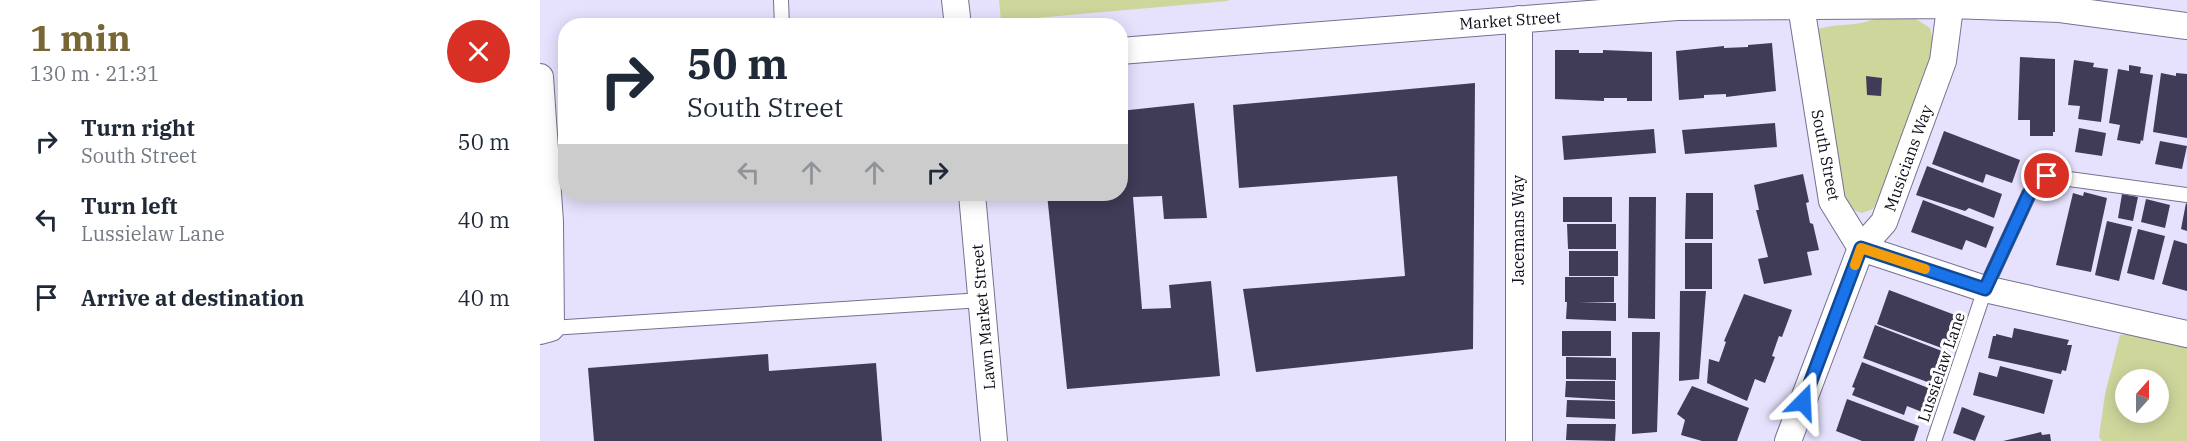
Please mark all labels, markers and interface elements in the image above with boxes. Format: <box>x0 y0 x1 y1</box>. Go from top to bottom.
street label: Market Street <box>1459 6 1562 34</box>
text: 1 min <box>30 14 131 61</box>
button: close <box>447 20 510 83</box>
text: 50 m <box>687 36 788 91</box>
icon: right <box>588 42 666 120</box>
text: 130 m · 21:31 <box>30 60 159 87</box>
text: South Street <box>687 89 843 124</box>
street label: Musicians Way <box>1879 101 1937 214</box>
street label: South Street <box>1807 108 1845 203</box>
text: Turn right <box>81 113 195 142</box>
icon: right <box>30 125 63 158</box>
text: 50 m <box>458 127 510 156</box>
text: South Street <box>81 142 197 169</box>
pin <box>2021 150 2072 201</box>
icon: left <box>732 156 765 189</box>
icon: ahead <box>795 156 828 189</box>
icon: ahead <box>858 156 891 189</box>
icon: right <box>921 156 954 189</box>
icon: arrive <box>2030 159 2063 192</box>
street label: Jacemans Way <box>1508 175 1528 285</box>
text: Turn left <box>81 191 177 220</box>
icon: left <box>30 203 63 236</box>
text: 40 m <box>458 205 510 234</box>
text: Lussielaw Lane <box>81 220 225 247</box>
street label: Lawn Market Street <box>967 243 999 391</box>
icon: arrive <box>30 281 63 314</box>
text: Arrive at destination <box>81 283 304 312</box>
text: 40 m <box>458 283 510 312</box>
street label: Lussielaw Lane <box>1913 309 1969 425</box>
north arrow <box>2115 369 2169 423</box>
map controls <box>2115 369 2169 423</box>
position arrow <box>1771 370 1835 434</box>

